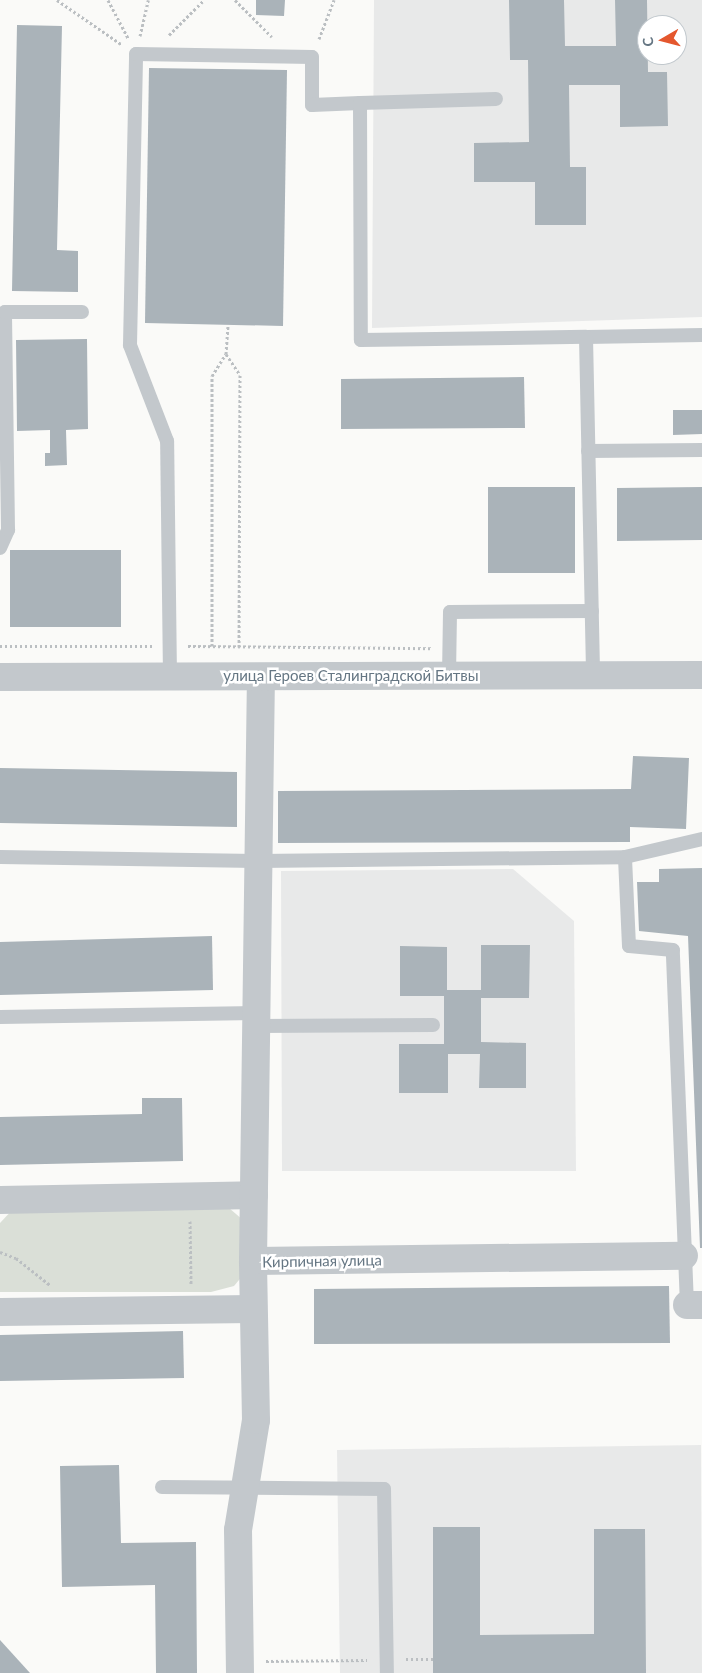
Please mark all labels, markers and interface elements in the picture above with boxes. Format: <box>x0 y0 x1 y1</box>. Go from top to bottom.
north arrow <box>637 15 687 65</box>
text: С <box>639 36 657 48</box>
street label: улица Героев Сталинградской Битвы <box>223 667 479 685</box>
street label: Кирпичная улица <box>262 1251 382 1271</box>

